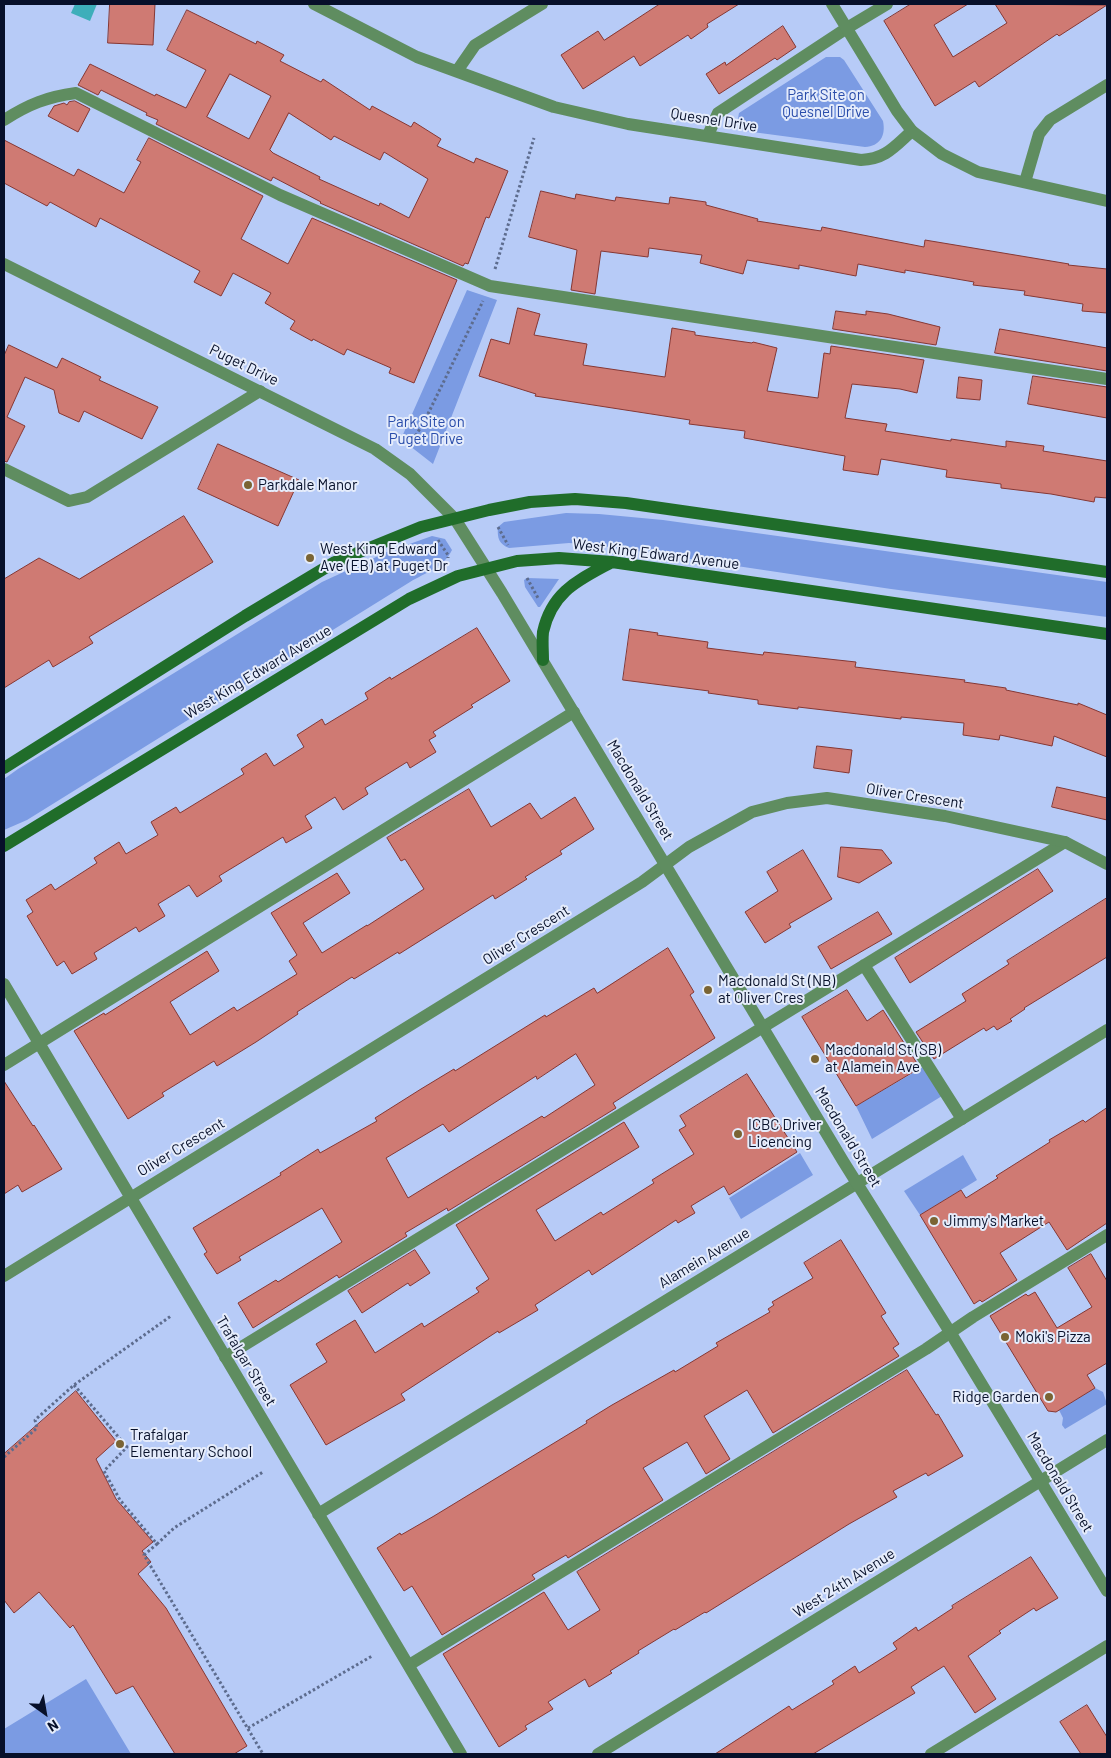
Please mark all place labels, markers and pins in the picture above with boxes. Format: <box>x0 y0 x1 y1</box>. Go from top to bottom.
place label: Parkdale Manor <box>258 476 357 494</box>
marker: Parkdale Manor <box>242 479 254 491</box>
place label: West King Edward Ave (EB) at Puget Dr <box>320 540 448 575</box>
marker: West King Edward Ave (EB) at Puget Dr <box>304 552 316 564</box>
place label: Macdonald St (NB) at Oliver Cres <box>718 972 835 1007</box>
marker: Macdonald St (NB) at Oliver Cres <box>702 984 714 996</box>
place label: Macdonald St (SB) at Alamein Ave <box>825 1041 941 1076</box>
marker: Macdonald St (SB) at Alamein Ave <box>809 1053 821 1065</box>
place label: ICBC Driver Licencing <box>748 1116 821 1151</box>
marker: ICBC Driver Licencing <box>732 1128 744 1140</box>
place label: Jimmy's Market <box>944 1212 1044 1230</box>
marker: Jimmy's Market <box>928 1215 940 1227</box>
place label: Moki's Pizza <box>1015 1328 1091 1346</box>
marker: Moki's Pizza <box>999 1331 1011 1343</box>
place label: Ridge Garden <box>952 1388 1039 1406</box>
marker: Ridge Garden <box>1043 1391 1055 1403</box>
place label: Trafalgar Elementary School <box>130 1426 252 1461</box>
marker: Trafalgar Elementary School <box>114 1438 126 1450</box>

